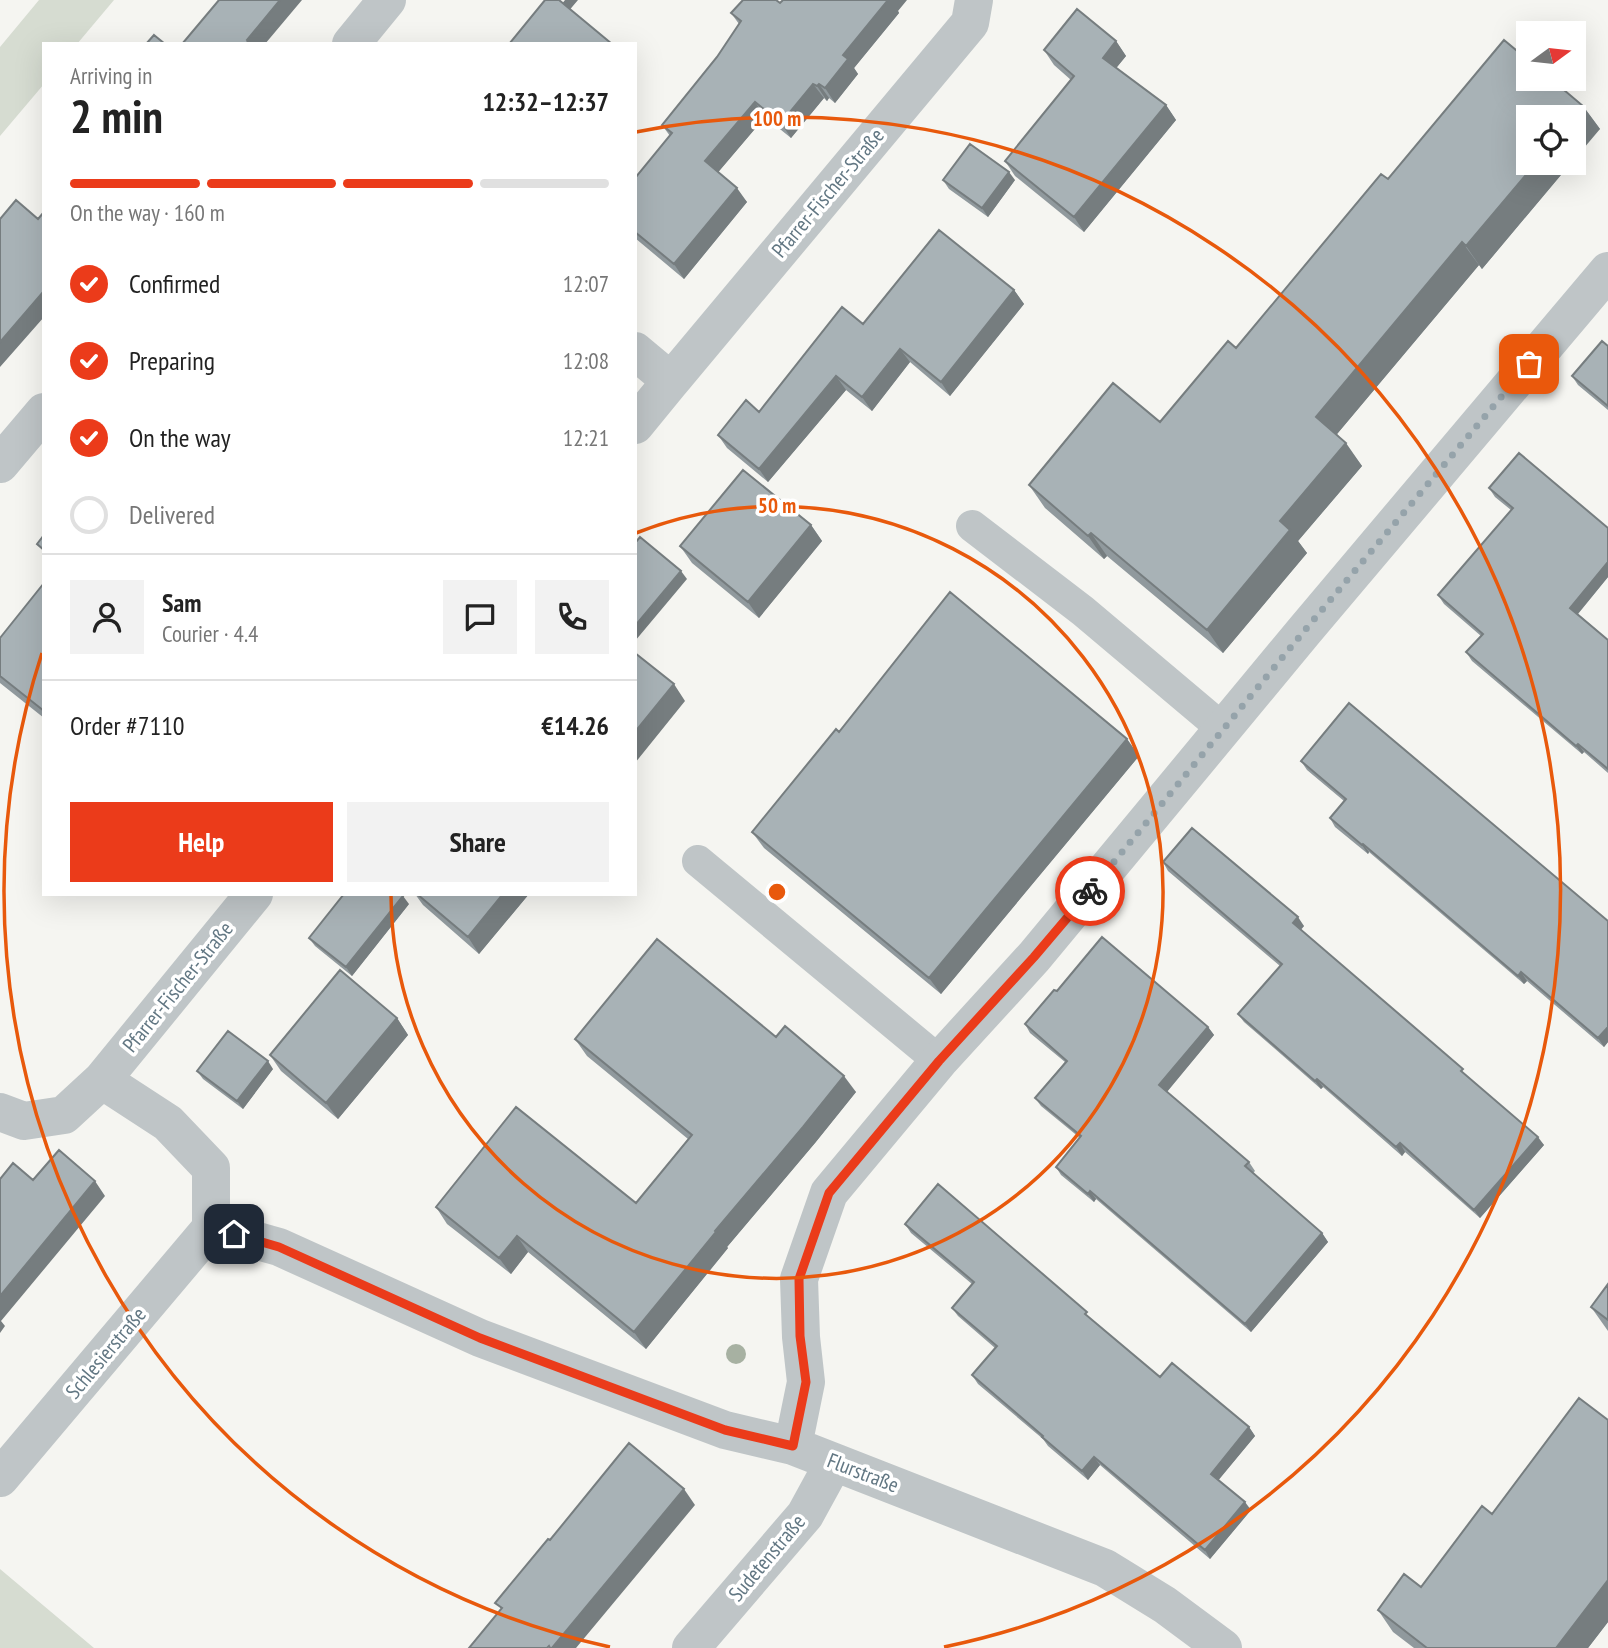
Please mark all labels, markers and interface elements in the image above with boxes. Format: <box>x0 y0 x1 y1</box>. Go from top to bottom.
north arrow <box>1516 21 1586 91</box>
map controls <box>1516 21 1586 175</box>
text: Arriving in <box>70 61 152 90</box>
text: 12:32–12:37 <box>482 85 609 118</box>
text: 2 min <box>70 86 163 146</box>
text: 100 m <box>753 105 801 132</box>
button: locate <box>1516 105 1586 175</box>
street label: Pfarrer-Fischer-Straße <box>766 122 890 263</box>
text: On the way · 160 m <box>70 198 225 227</box>
icon: check <box>70 265 108 303</box>
text: Confirmed <box>129 267 220 300</box>
text: 12:07 <box>563 269 609 298</box>
pin <box>1499 334 1559 394</box>
icon: check <box>70 342 108 380</box>
text: Preparing <box>129 344 215 377</box>
icon: bag <box>1510 345 1548 383</box>
text: 12:08 <box>563 346 609 375</box>
icon: check <box>70 419 108 457</box>
text: On the way <box>129 421 231 454</box>
text: 12:21 <box>563 423 609 452</box>
text: 50 m <box>758 492 796 519</box>
text: Delivered <box>129 498 215 531</box>
button: person <box>70 580 144 654</box>
button: chat <box>443 580 517 654</box>
button: phone <box>535 580 609 654</box>
text: Sam <box>162 586 201 619</box>
text: Courier · 4.4 <box>162 619 258 648</box>
text: Order #7110 <box>70 709 185 742</box>
text: €14.26 <box>541 709 609 742</box>
button: Help <box>70 802 333 882</box>
button: Share <box>347 802 609 882</box>
courier <box>1055 856 1125 926</box>
icon: bike <box>1071 872 1109 910</box>
centre of rings <box>765 880 789 904</box>
street label: Pfarrer-Fischer-Straße <box>117 916 239 1058</box>
pin <box>204 1204 264 1264</box>
icon: home <box>215 1215 253 1253</box>
street label: Schlesierstraße <box>60 1301 152 1404</box>
street label: Flurstraße <box>824 1447 903 1498</box>
street label: Sudetenstraße <box>722 1509 811 1607</box>

